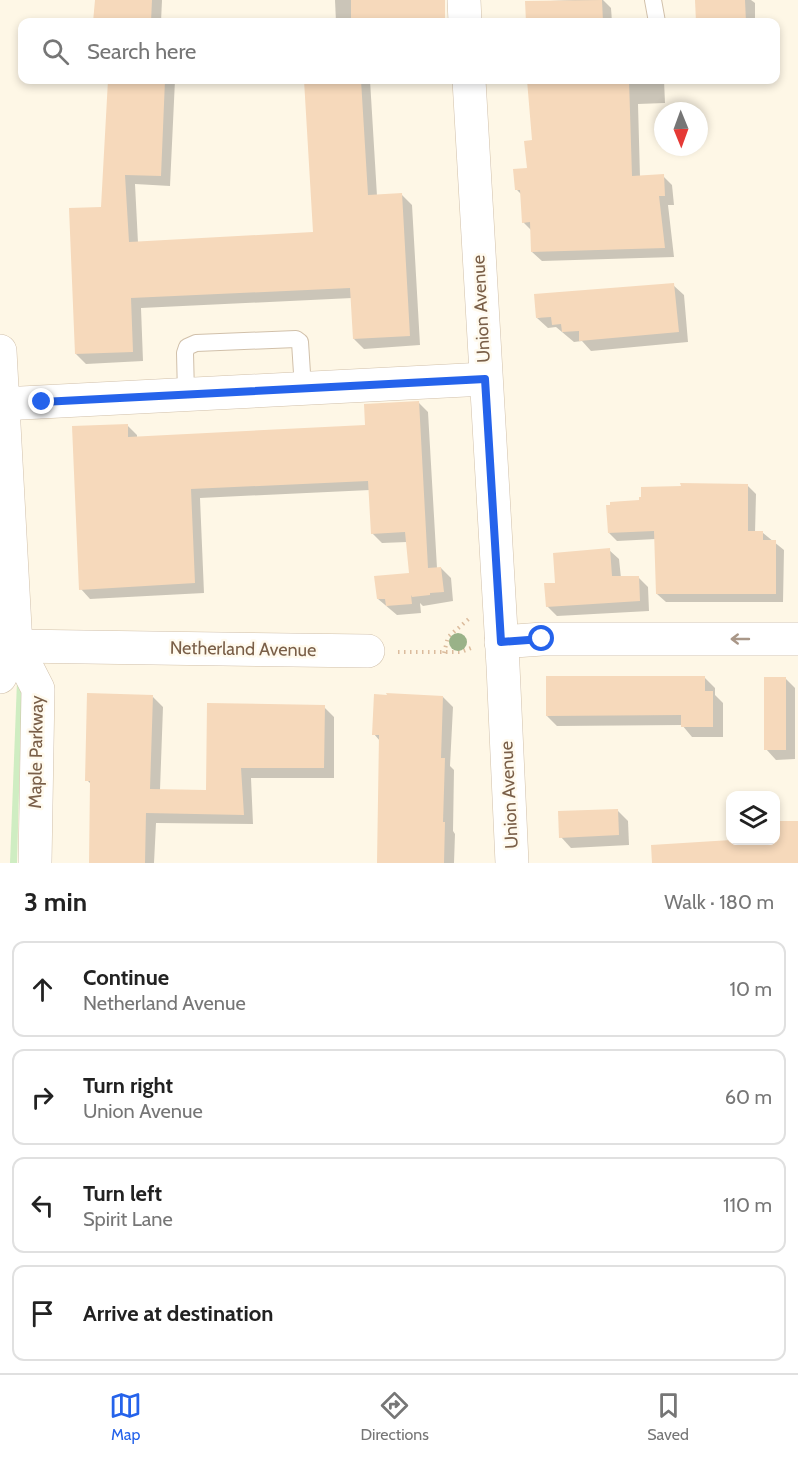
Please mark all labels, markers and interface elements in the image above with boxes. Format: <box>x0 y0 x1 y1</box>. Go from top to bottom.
search box <box>18 18 780 84</box>
icon: search <box>39 35 72 68</box>
text: Search here <box>87 38 196 65</box>
north arrow <box>654 102 708 156</box>
street label: Union Avenue <box>467 255 495 363</box>
route end <box>28 388 54 414</box>
route start <box>528 625 554 651</box>
one-way arrow <box>730 633 750 645</box>
street label: Netherland Avenue <box>170 637 316 661</box>
street label: Maple Parkway <box>24 695 48 809</box>
street label: Union Avenue <box>495 741 523 849</box>
map controls <box>726 791 780 845</box>
button: layers <box>726 791 780 845</box>
text: 3 min <box>24 886 87 918</box>
text: Walk · 180 m <box>664 890 774 914</box>
text: Continue <box>83 964 169 991</box>
icon: ahead <box>26 973 59 1006</box>
text: 10 m <box>729 977 772 1001</box>
text: Netherland Avenue <box>83 991 246 1015</box>
text: Turn right <box>83 1072 173 1099</box>
icon: right <box>26 1081 59 1114</box>
text: 60 m <box>725 1085 772 1109</box>
text: Union Avenue <box>83 1099 203 1123</box>
text: Turn left <box>83 1180 162 1207</box>
icon: left <box>26 1189 59 1222</box>
text: 110 m <box>723 1193 772 1217</box>
text: Spirit Lane <box>83 1207 173 1231</box>
icon: arrive <box>26 1297 59 1330</box>
text: Arrive at destination <box>83 1300 273 1327</box>
tab: Map <box>109 1389 142 1444</box>
tab: Directions <box>361 1389 429 1444</box>
tab: Saved <box>647 1389 689 1444</box>

